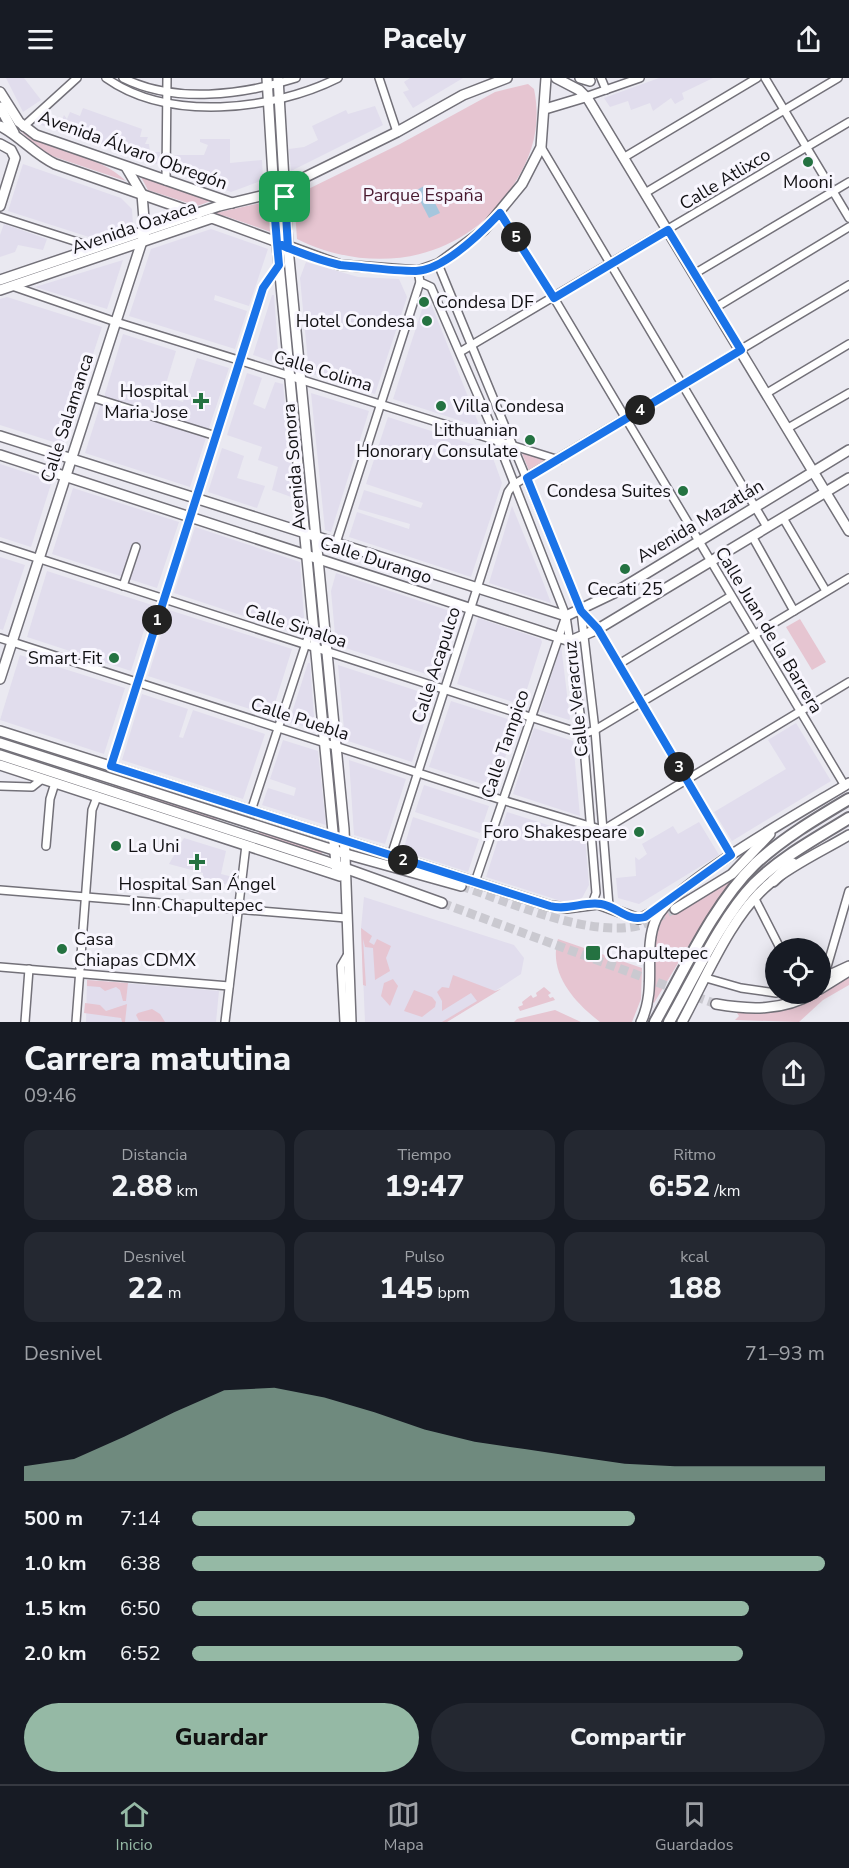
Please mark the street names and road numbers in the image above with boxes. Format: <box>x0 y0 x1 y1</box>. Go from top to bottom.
street label: Avenida Álvaro Obregón <box>35 105 231 195</box>
street label: Calle Atlixco <box>675 142 775 216</box>
street label: Avenida Oaxaca <box>68 194 200 260</box>
street label: Calle Colima <box>271 345 375 397</box>
street label: Calle Salamanca <box>35 350 99 486</box>
street label: Avenida Sonora <box>276 402 312 532</box>
street label: Avenida Mazatlán <box>632 473 768 569</box>
street label: Calle Durango <box>317 531 435 589</box>
street label: Calle Juan de la Barrera <box>710 542 828 718</box>
street label: Calle Sinaloa <box>242 598 350 654</box>
street label: Calle Acapulco <box>406 604 466 726</box>
street label: Calle Veracruz <box>558 640 594 758</box>
street label: Calle Tampico <box>475 686 535 802</box>
street label: Calle Puebla <box>248 692 352 746</box>

